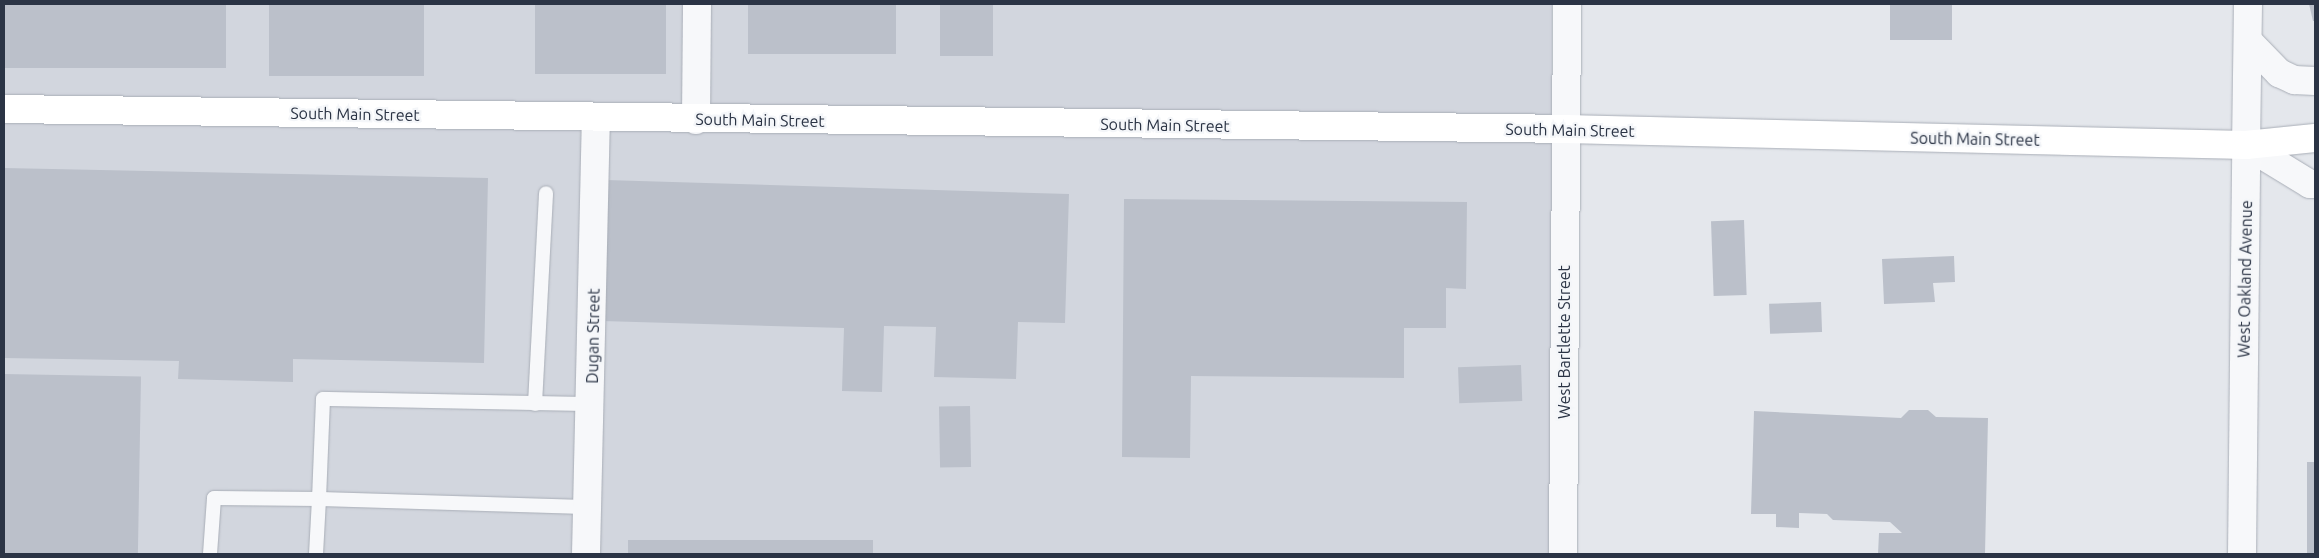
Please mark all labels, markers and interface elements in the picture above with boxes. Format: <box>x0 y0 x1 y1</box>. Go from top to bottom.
street label: South Main Street <box>290 103 420 125</box>
street label: South Main Street <box>695 109 825 131</box>
street label: South Main Street <box>1100 114 1230 136</box>
street label: South Main Street <box>1505 119 1635 141</box>
street label: South Main Street <box>1910 128 2040 150</box>
street label: West Oakland Avenue <box>2234 200 2256 358</box>
street label: West Bartlette Street <box>1554 265 1574 419</box>
street label: Dugan Street <box>583 288 603 384</box>

